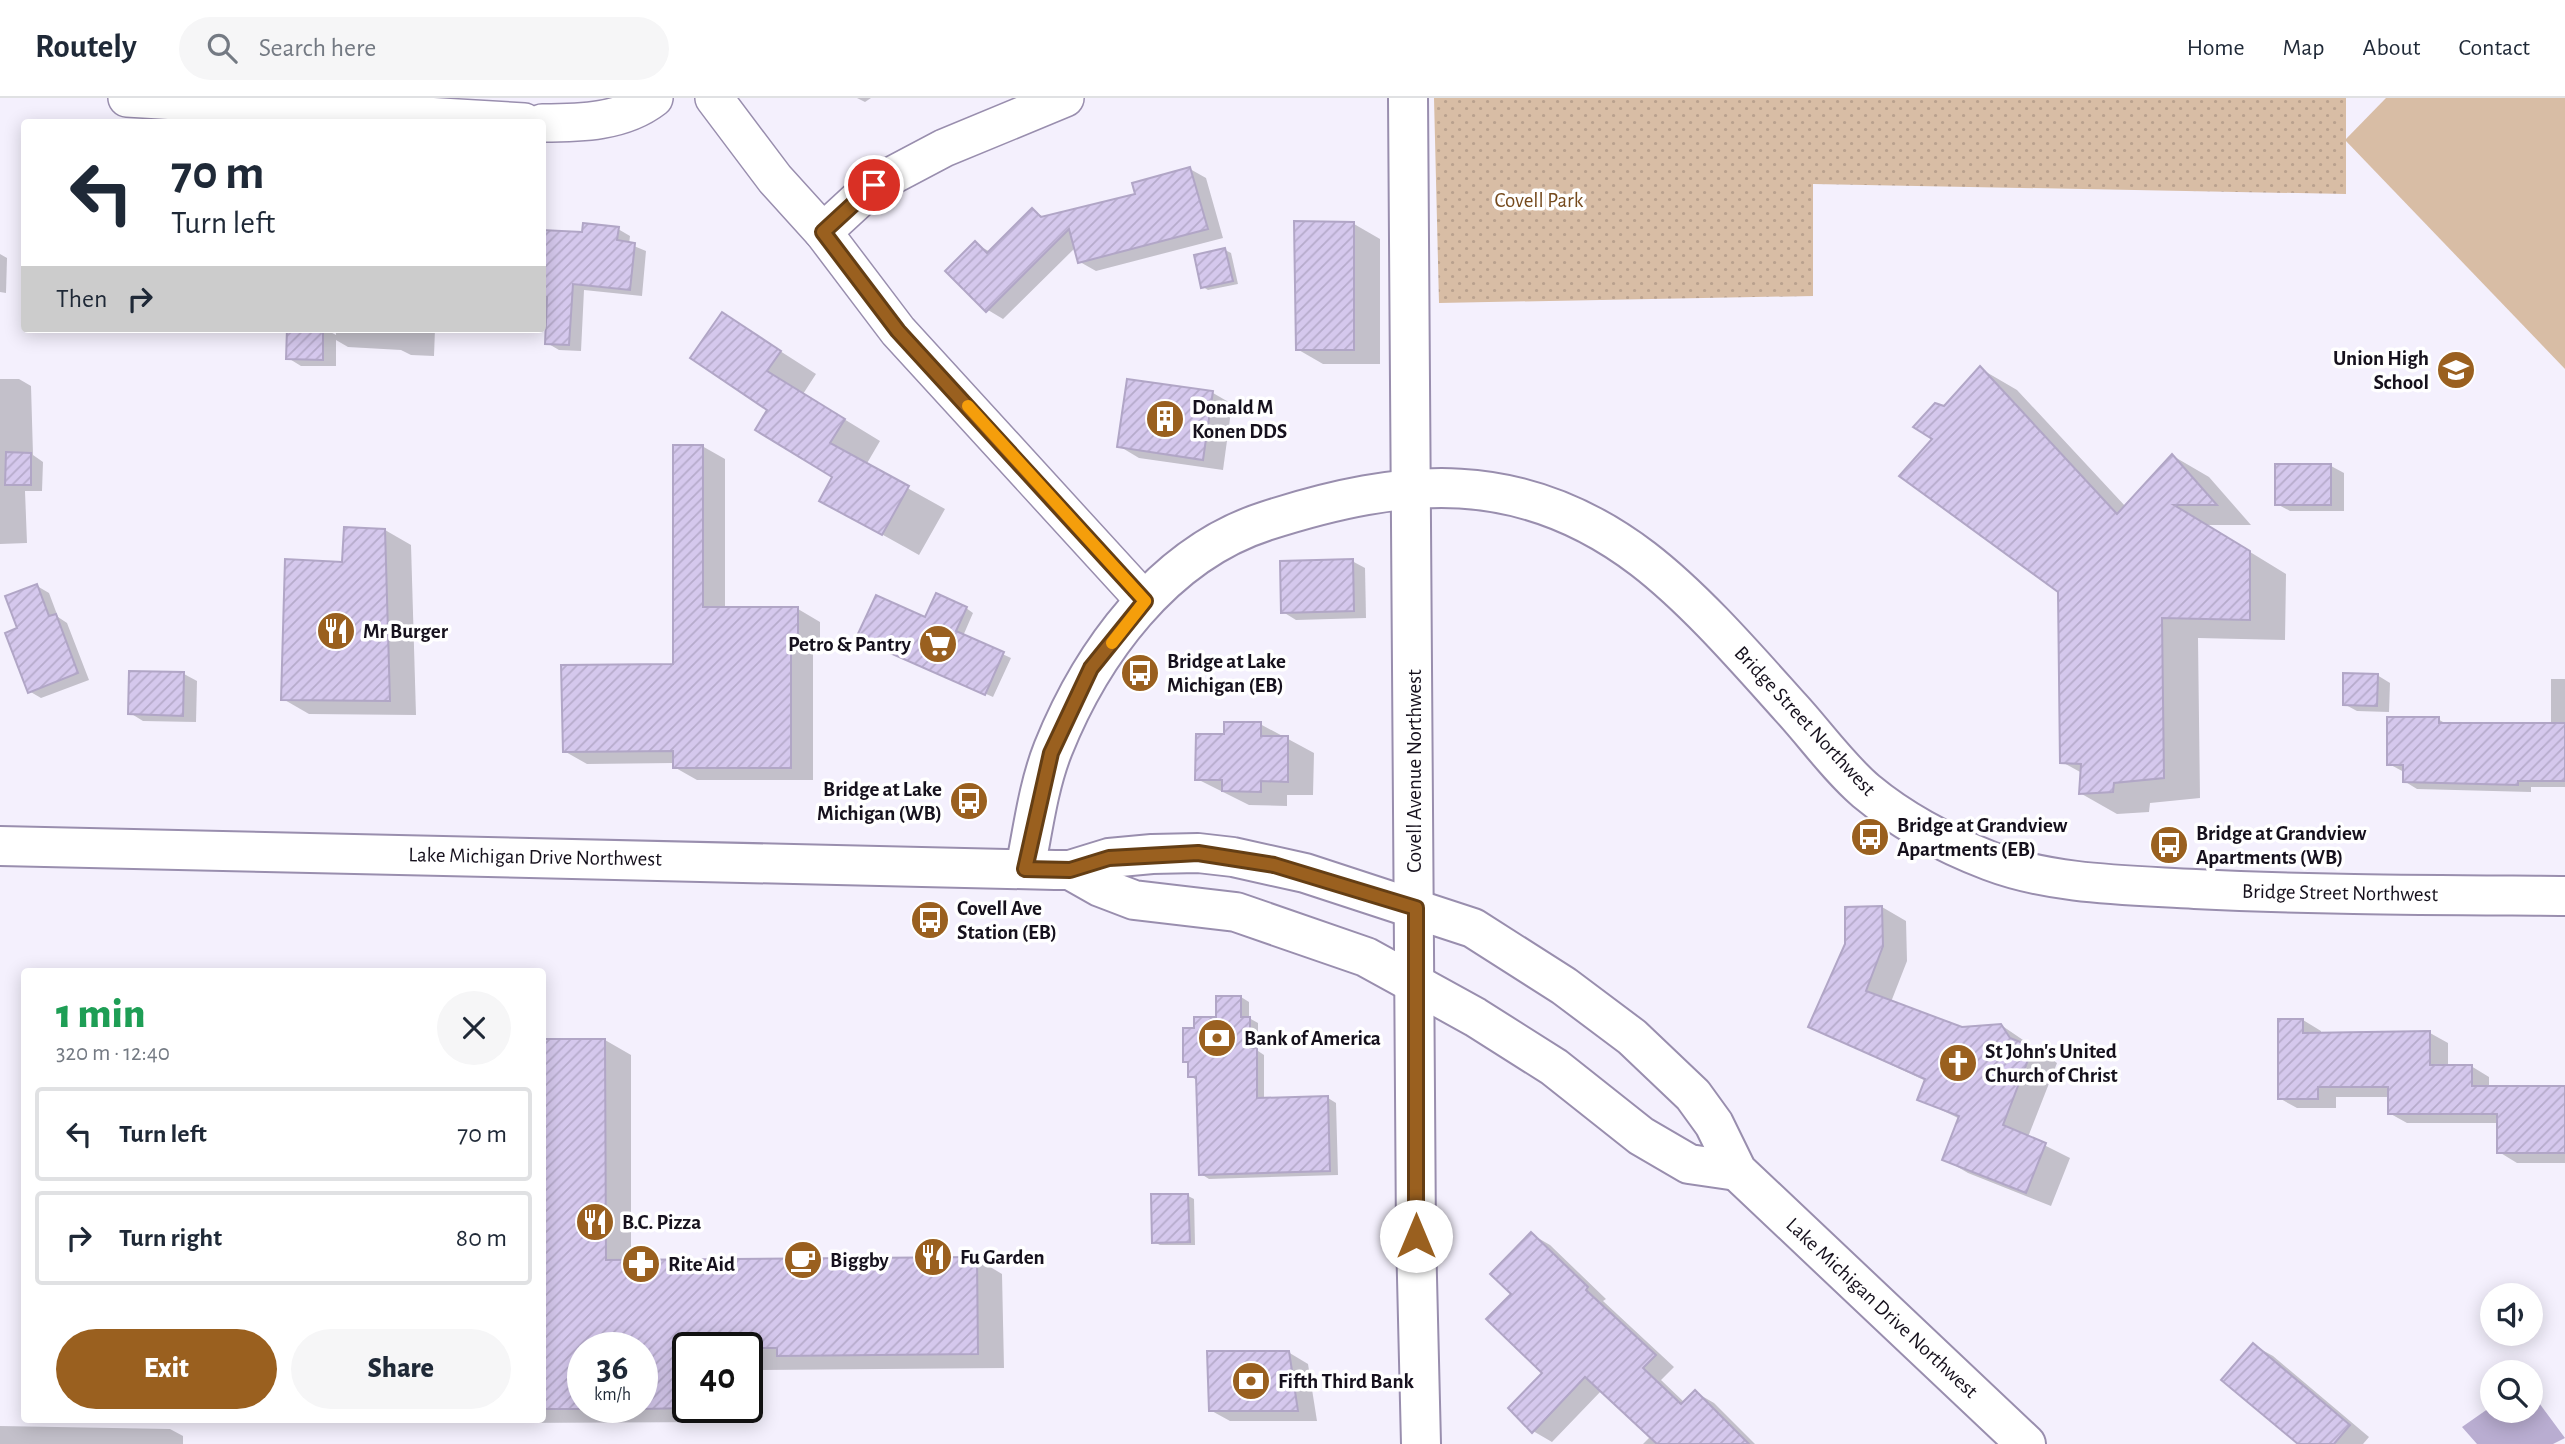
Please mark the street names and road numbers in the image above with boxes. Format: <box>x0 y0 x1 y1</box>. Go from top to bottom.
street label: Bridge Street Northwest <box>1730 642 1880 800</box>
street label: Covell Avenue Northwest <box>1404 669 1425 873</box>
street label: Lake Michigan Drive Northwest <box>408 844 662 870</box>
street label: Bridge Street Northwest <box>2242 881 2439 905</box>
street label: Lake Michigan Drive Northwest <box>1782 1214 1982 1402</box>

